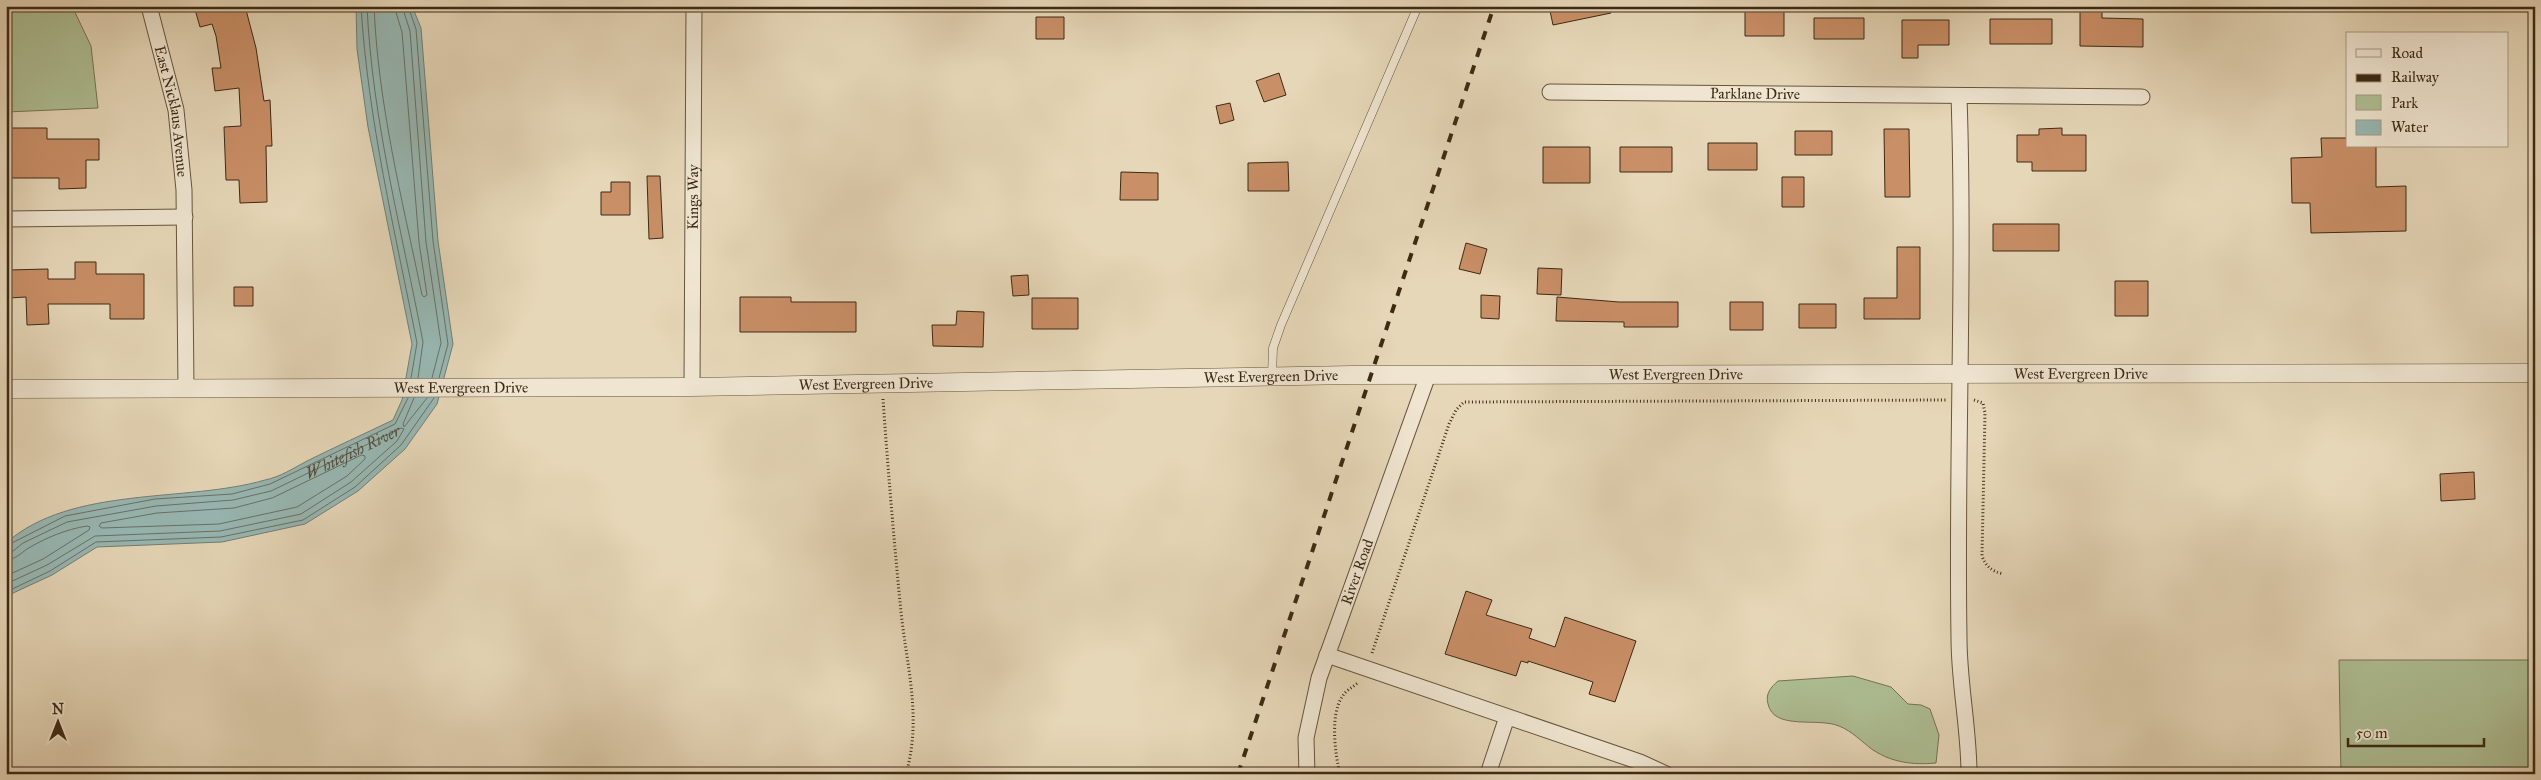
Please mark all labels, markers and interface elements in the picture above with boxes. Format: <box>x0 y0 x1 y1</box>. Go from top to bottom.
legend <box>2346 32 2508 148</box>
street label: East Nicklaus Avenue <box>151 44 192 178</box>
text: Road <box>2391 44 2423 62</box>
text: Railway <box>2391 68 2440 86</box>
street label: Parklane Drive <box>1710 84 1800 103</box>
text: Park <box>2391 94 2418 112</box>
text: Water <box>2391 118 2428 136</box>
street label: Kings Way <box>684 163 702 230</box>
street label: West Evergreen Drive <box>1609 365 1743 384</box>
street label: West Evergreen Drive <box>2014 365 2148 383</box>
street label: West Evergreen Drive <box>1204 366 1338 387</box>
street label: West Evergreen Drive <box>799 374 933 394</box>
street label: West Evergreen Drive <box>394 378 528 397</box>
water label: Whitefish River <box>302 420 404 482</box>
street label: River Road <box>1337 536 1377 607</box>
north arrow <box>32 698 82 748</box>
text: N <box>52 701 64 718</box>
scale bar <box>2348 715 2485 747</box>
text: 50 m <box>2356 724 2388 742</box>

